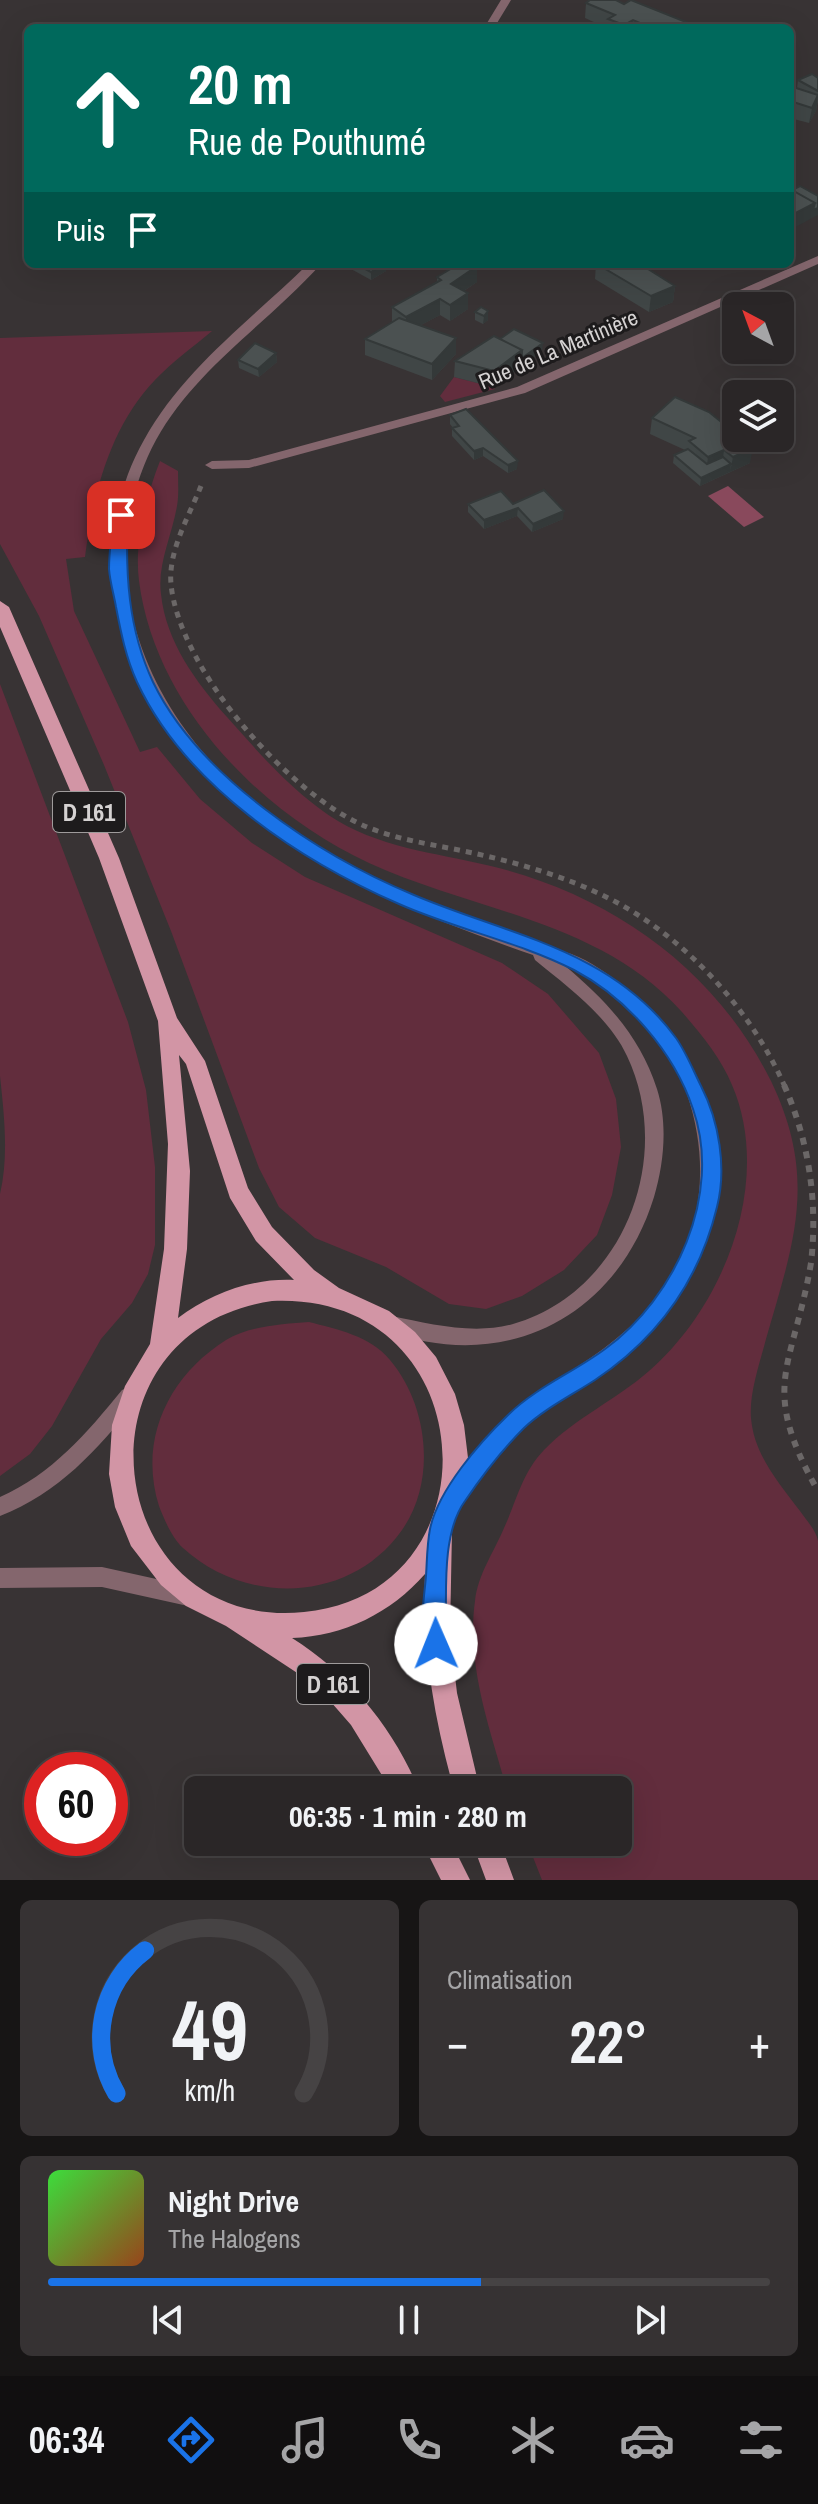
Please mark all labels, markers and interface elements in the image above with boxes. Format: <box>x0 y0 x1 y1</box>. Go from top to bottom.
text: 20 m <box>188 46 293 121</box>
icon: ahead <box>56 56 160 160</box>
text: Rue de Pouthumé <box>188 118 426 166</box>
icon: arrive <box>121 208 165 252</box>
text: Puis <box>56 210 105 250</box>
north arrow <box>722 292 794 364</box>
map controls <box>722 292 794 452</box>
street label: Rue de La Martinière <box>474 302 642 396</box>
button: layers <box>722 380 794 452</box>
pin <box>87 481 155 549</box>
icon: arrive <box>99 493 143 537</box>
road number: D 161 <box>53 792 125 832</box>
position arrow <box>394 1602 478 1686</box>
road number: D 161 <box>297 1664 369 1704</box>
speed limit sign: 60 <box>24 1752 128 1856</box>
text: 06:35 · 1 min · 280 m <box>289 1796 527 1836</box>
text: Climatisation <box>447 1962 573 1997</box>
text: 49 <box>172 1974 247 2086</box>
text: 22° <box>569 2001 648 2082</box>
text: − <box>447 2012 468 2072</box>
text: + <box>749 2012 770 2072</box>
text: km/h <box>184 2071 235 2110</box>
text: Night Drive <box>168 2181 299 2221</box>
text: The Halogens <box>168 2221 301 2256</box>
icon: previous <box>146 2298 190 2342</box>
icon: pause <box>387 2298 431 2342</box>
icon: next <box>628 2298 672 2342</box>
icon: directions <box>163 2412 219 2468</box>
icon: music <box>277 2412 333 2468</box>
icon: phone <box>391 2412 447 2468</box>
icon: climate <box>505 2412 561 2468</box>
icon: car <box>619 2412 675 2468</box>
icon: filters <box>733 2412 789 2468</box>
text: 06:34 <box>29 2416 105 2464</box>

